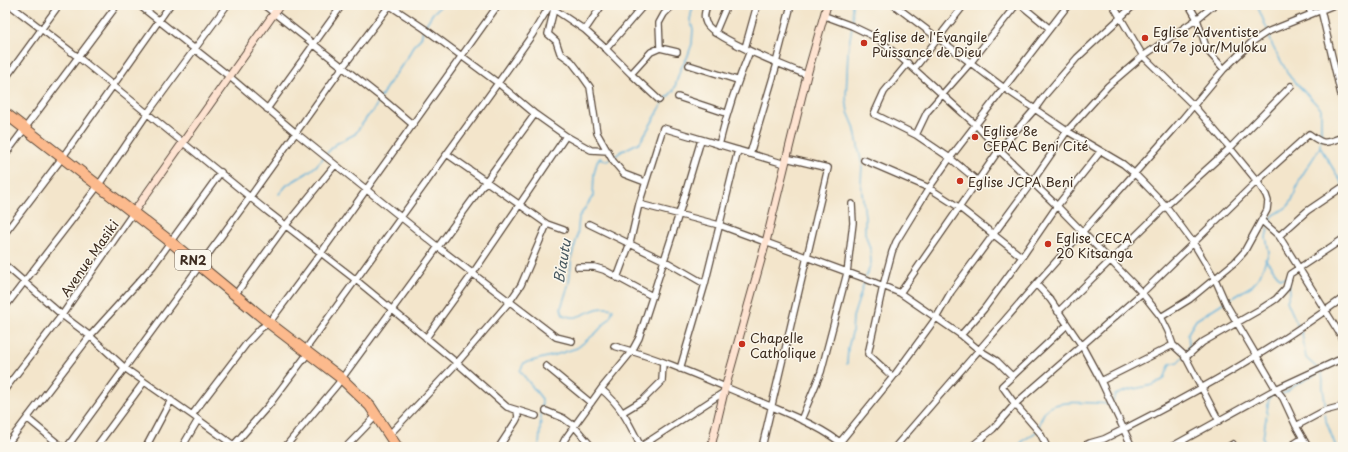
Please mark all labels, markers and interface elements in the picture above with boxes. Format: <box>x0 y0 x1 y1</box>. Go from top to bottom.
place label: Eglise Adventiste du 7e jour/Muloku <box>1153 22 1267 56</box>
place label: Église de l'Evangile Puissance de Dieu <box>872 27 988 61</box>
marker: Eglise Adventiste du 7e jour/Muloku <box>1140 33 1150 43</box>
marker: Église de l'Evangile Puissance de Dieu <box>859 38 869 48</box>
place label: Eglise 8e CEPAC Beni Cité <box>983 121 1089 155</box>
marker: Eglise 8e CEPAC Beni Cité <box>970 132 980 142</box>
place label: Eglise JCPA Beni <box>968 172 1073 191</box>
marker: Eglise JCPA Beni <box>955 176 965 186</box>
street label: Avenue Masiki <box>55 216 123 300</box>
place label: Eglise CECA 20 Kitsanga <box>1056 228 1134 262</box>
water label: Biautu <box>548 236 576 285</box>
marker: Eglise CECA 20 Kitsanga <box>1043 239 1053 249</box>
road number: RN2 <box>175 250 211 270</box>
place label: Chapelle Catholique <box>750 328 816 362</box>
marker: Chapelle Catholique <box>737 339 747 349</box>

